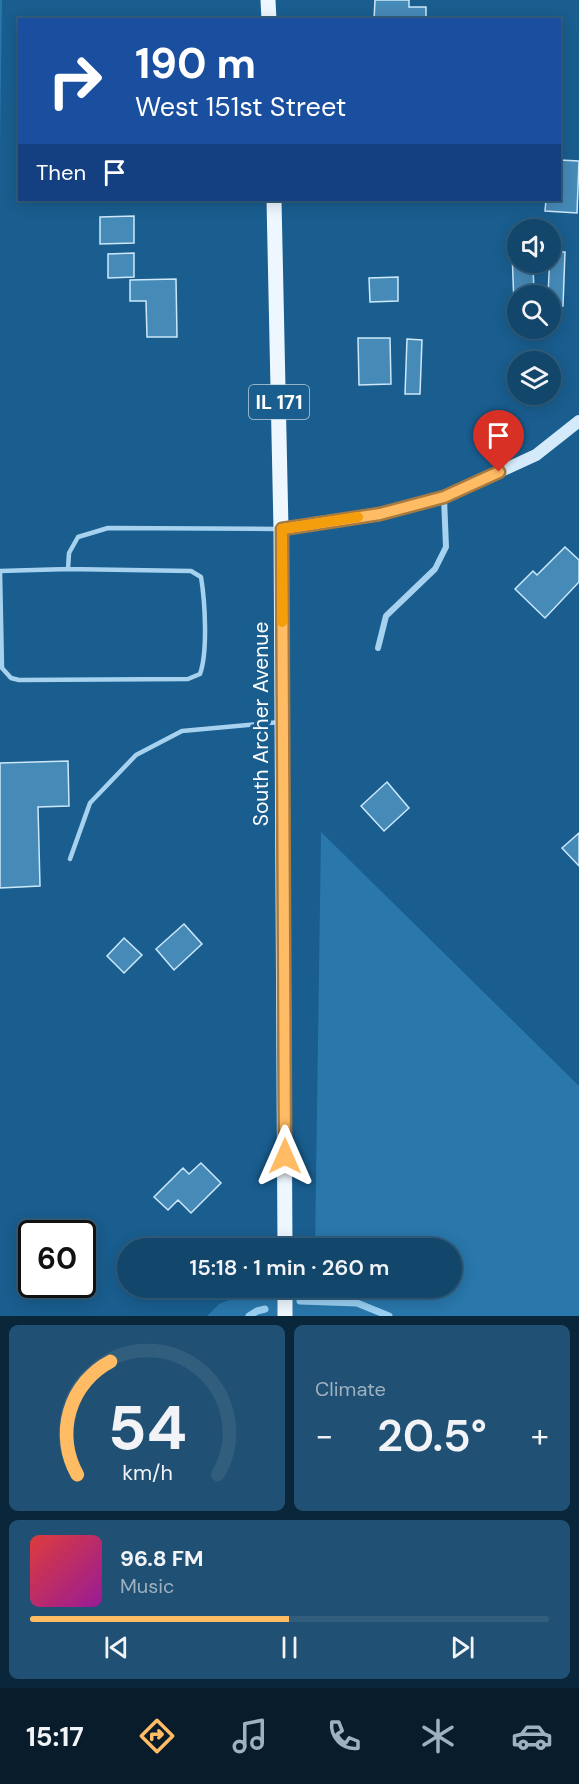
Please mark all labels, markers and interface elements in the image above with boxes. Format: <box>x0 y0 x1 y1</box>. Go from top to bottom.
text: 190 m <box>135 36 256 91</box>
icon: right <box>36 42 114 120</box>
text: West 151st Street <box>135 89 346 124</box>
icon: arrive <box>98 156 131 189</box>
text: Then <box>36 158 86 187</box>
map controls <box>507 219 561 405</box>
button: sound <box>507 219 561 273</box>
button: search <box>507 285 561 339</box>
button: layers <box>507 351 561 405</box>
road number: IL 171 <box>249 385 309 419</box>
pin <box>473 410 524 472</box>
icon: arrive <box>482 419 515 452</box>
street label: South Archer Avenue <box>247 622 275 826</box>
position arrow <box>253 1124 317 1188</box>
speed limit sign: 60 <box>18 1220 96 1298</box>
text: 15:18 · 1 min · 260 m <box>190 1253 389 1282</box>
text: Climate <box>315 1376 386 1402</box>
text: 54 <box>107 1387 187 1468</box>
text: 20.5° <box>377 1406 487 1465</box>
text: − <box>315 1414 333 1457</box>
text: + <box>531 1414 549 1457</box>
text: km/h <box>122 1459 172 1487</box>
text: 96.8 FM <box>120 1544 204 1573</box>
text: Music <box>120 1573 175 1599</box>
icon: previous <box>100 1631 133 1664</box>
icon: pause <box>273 1631 306 1664</box>
icon: next <box>446 1631 479 1664</box>
icon: directions <box>136 1715 178 1757</box>
icon: music <box>229 1715 271 1757</box>
icon: phone <box>323 1715 365 1757</box>
icon: climate <box>417 1715 459 1757</box>
icon: car <box>511 1715 553 1757</box>
text: 15:17 <box>26 1719 84 1754</box>

